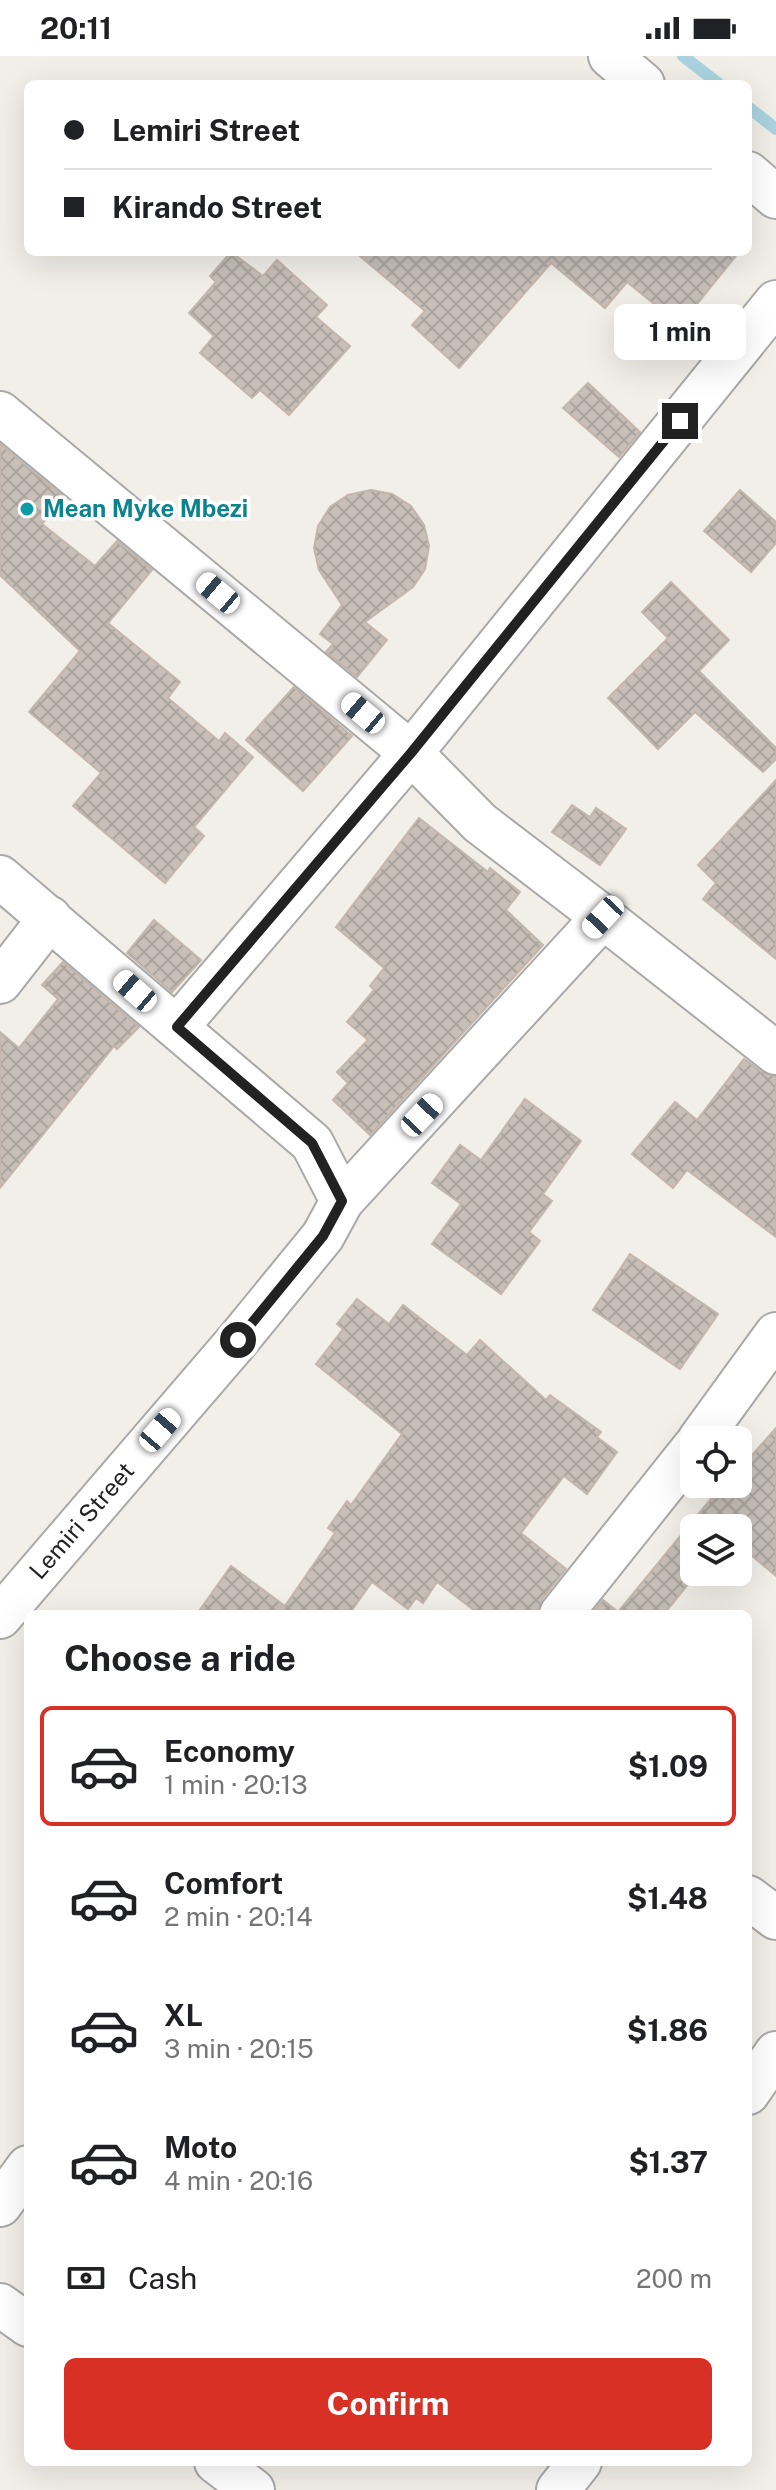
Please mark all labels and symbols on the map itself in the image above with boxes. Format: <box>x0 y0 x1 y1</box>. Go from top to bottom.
callout: 1 min <box>614 305 746 361</box>
route end <box>662 403 698 439</box>
place label: Mean Myke Mbezi <box>43 494 248 522</box>
marker: Mean Myke Mbezi <box>18 500 36 518</box>
car <box>192 568 244 618</box>
car <box>337 688 389 738</box>
car <box>578 891 628 943</box>
car <box>109 966 161 1016</box>
car <box>397 1089 447 1141</box>
route start <box>220 1322 256 1358</box>
car <box>135 1404 185 1456</box>
street label: Lemiri Street <box>23 1456 139 1584</box>

